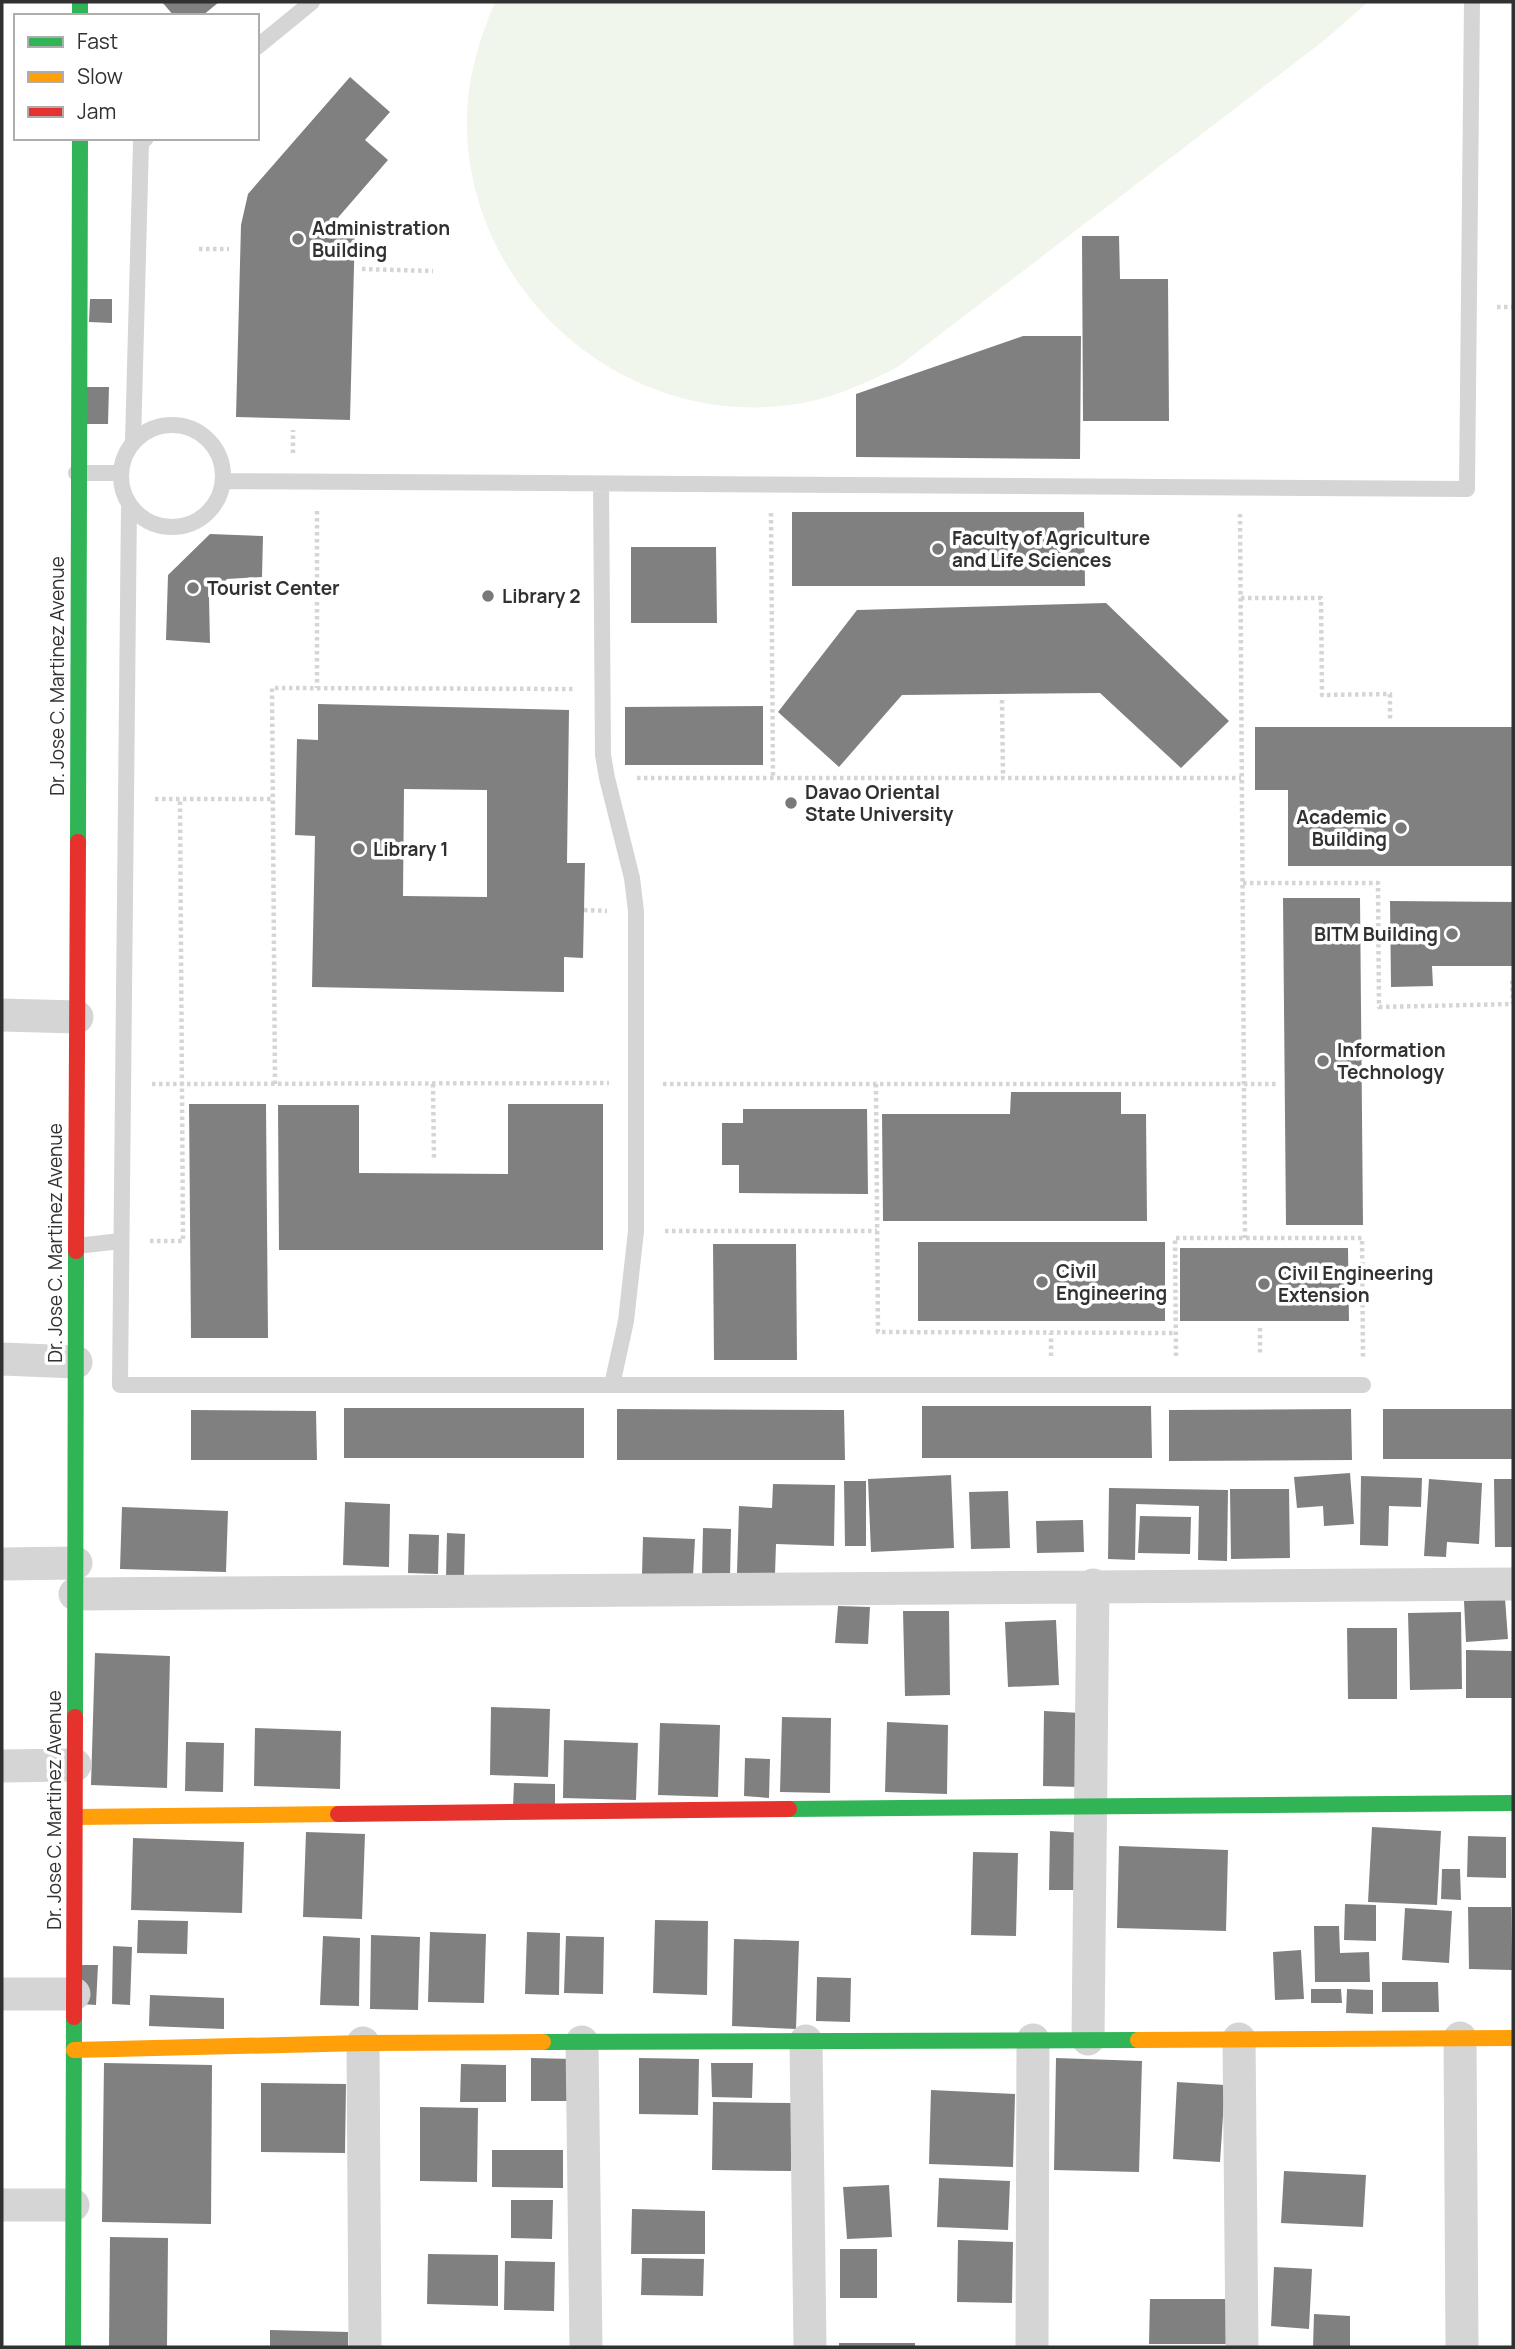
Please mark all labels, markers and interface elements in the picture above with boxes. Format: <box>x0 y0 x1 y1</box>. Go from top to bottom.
legend <box>14 14 259 140</box>
text: Fast <box>77 27 118 55</box>
text: Slow <box>77 62 123 90</box>
text: Jam <box>77 97 116 125</box>
place label: Administration Building <box>312 215 450 263</box>
marker: Administration Building <box>290 231 306 247</box>
place label: Faculty of Agriculture and Life Sciences <box>952 525 1150 573</box>
marker: Faculty of Agriculture and Life Sciences <box>930 541 946 557</box>
street label: Dr. Jose C. Martinez Avenue <box>44 556 70 796</box>
place label: Tourist Center <box>207 575 340 601</box>
marker: Tourist Center <box>185 580 201 596</box>
place label: Library 2 <box>502 583 580 609</box>
marker: Library 2 <box>480 588 496 604</box>
place label: Davao Oriental State University <box>805 779 954 827</box>
marker: Davao Oriental State University <box>783 795 799 811</box>
place label: Academic Building <box>1296 804 1387 852</box>
marker: Academic Building <box>1393 820 1409 836</box>
place label: Library 1 <box>373 836 448 862</box>
marker: Library 1 <box>351 841 367 857</box>
place label: BITM Building <box>1314 921 1438 947</box>
marker: BITM Building <box>1444 926 1460 942</box>
place label: Information Technology <box>1337 1037 1446 1085</box>
marker: Information Technology <box>1315 1053 1331 1069</box>
street label: Dr. Jose C. Martinez Avenue <box>42 1123 68 1363</box>
place label: Civil Engineering <box>1056 1258 1167 1306</box>
place label: Civil Engineering Extension <box>1278 1260 1433 1308</box>
marker: Civil Engineering <box>1034 1274 1050 1290</box>
marker: Civil Engineering Extension <box>1256 1276 1272 1292</box>
street label: Dr. Jose C. Martinez Avenue <box>41 1690 67 1930</box>

